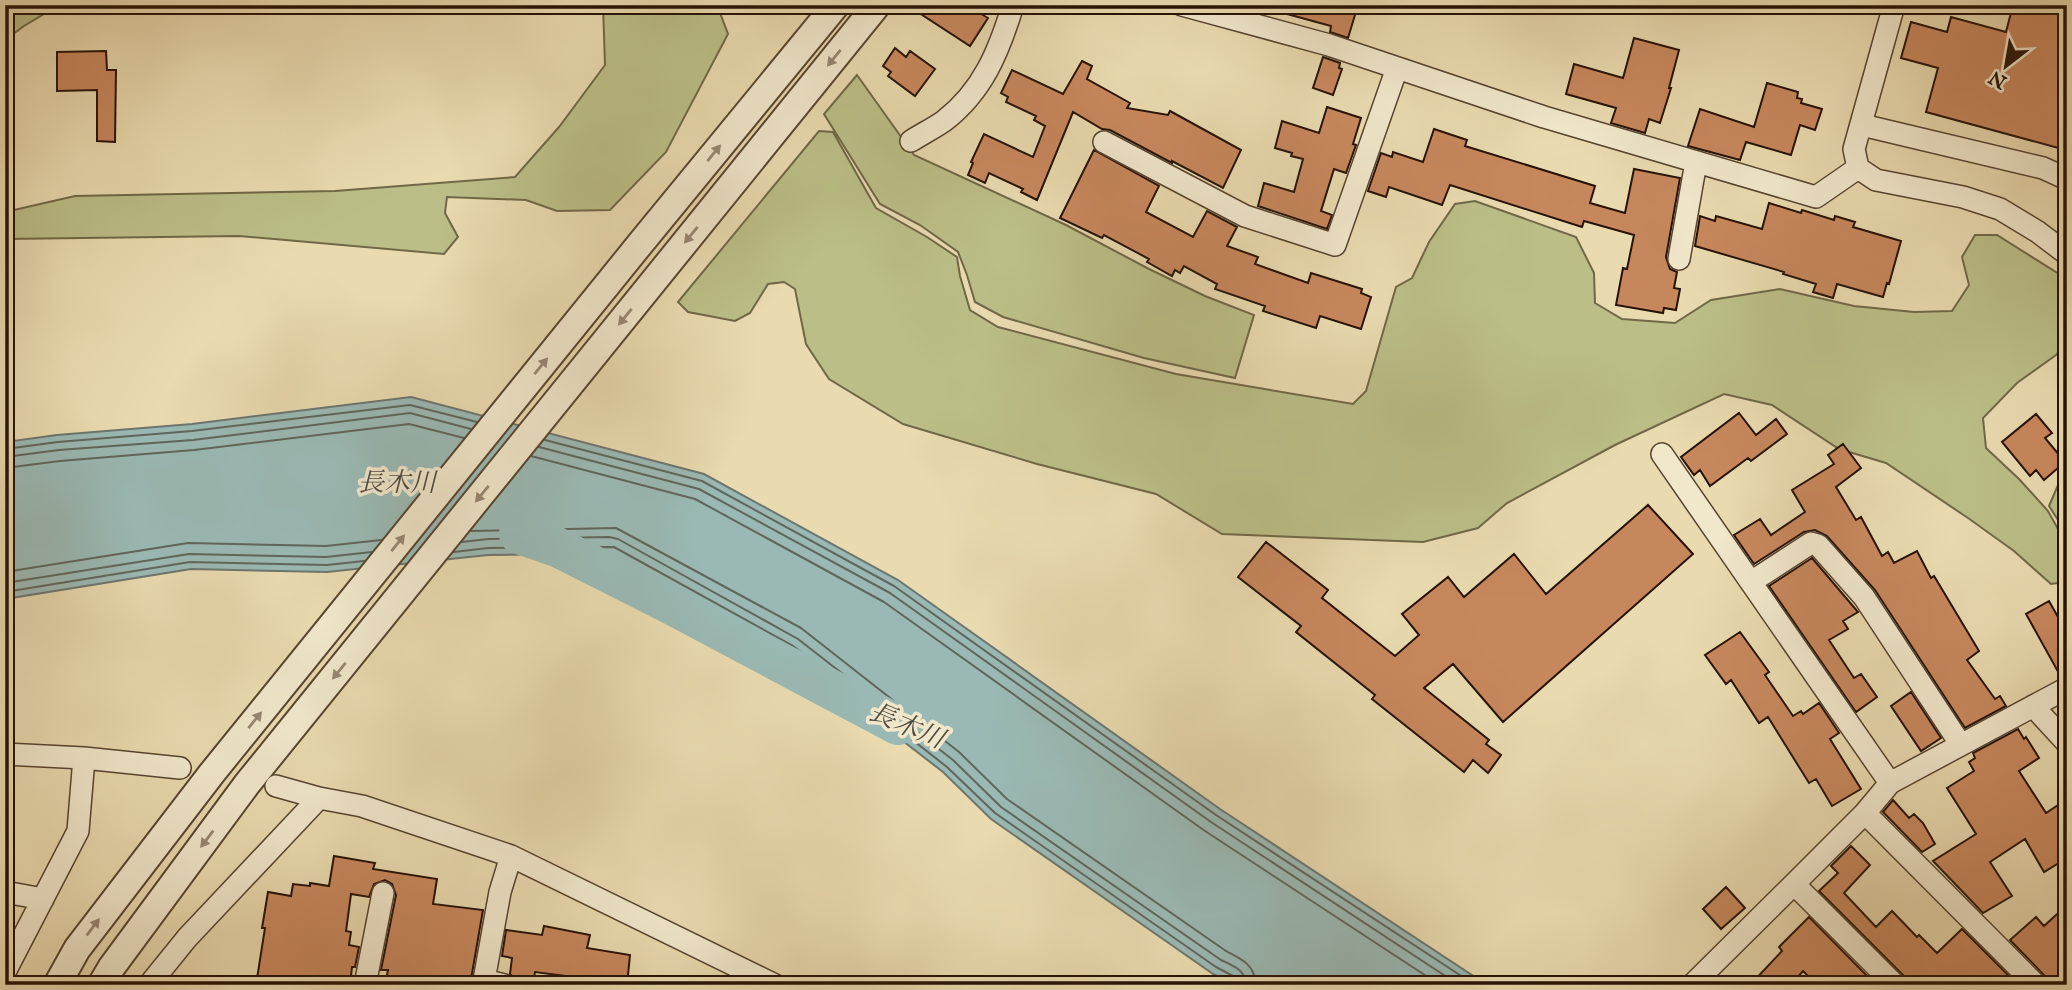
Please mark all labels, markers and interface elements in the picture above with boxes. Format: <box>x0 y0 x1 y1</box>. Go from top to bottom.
north arrow <box>1970 32 2040 102</box>
one-way arrow <box>826 49 841 67</box>
text: N <box>1985 64 2012 94</box>
one-way arrow <box>706 145 721 162</box>
one-way arrow <box>683 226 698 244</box>
one-way arrow <box>618 308 633 325</box>
one-way arrow <box>533 357 547 375</box>
water label: 長木川 <box>358 467 439 500</box>
one-way arrow <box>475 485 490 502</box>
one-way arrow <box>390 534 405 552</box>
one-way arrow <box>332 662 347 679</box>
water label: 長木川 <box>864 696 952 758</box>
one-way arrow <box>247 711 262 729</box>
one-way arrow <box>200 830 214 848</box>
one-way arrow <box>86 919 101 937</box>

